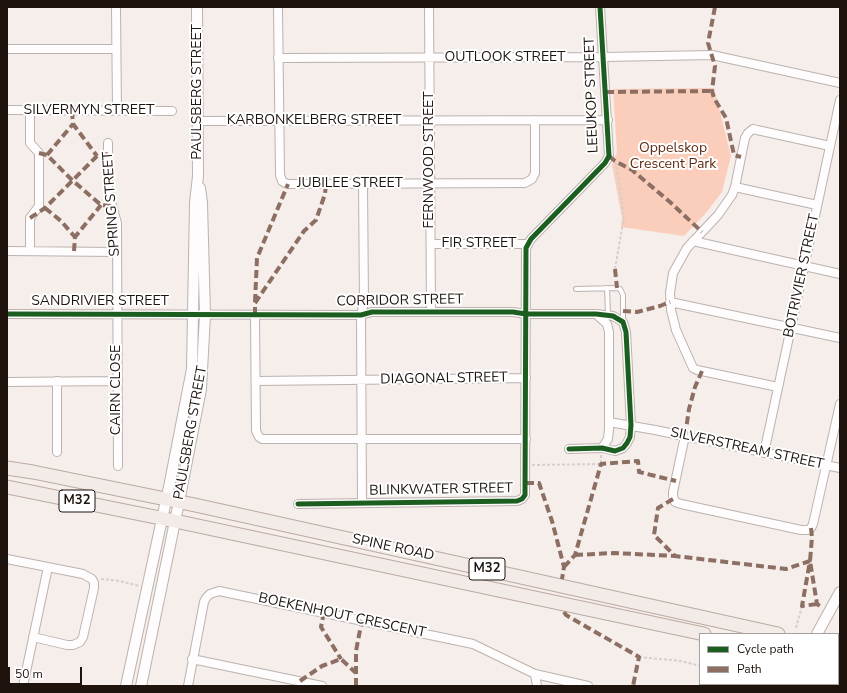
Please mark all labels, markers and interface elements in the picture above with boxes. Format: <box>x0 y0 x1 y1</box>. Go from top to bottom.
street label: PAULSBERG STREET <box>190 24 206 160</box>
street label: LEEUKOP STREET <box>582 37 602 153</box>
street label: OUTLOOK STREET <box>444 50 566 66</box>
street label: FERNWOOD STREET <box>422 92 438 228</box>
street label: SILVERMYN STREET <box>24 103 154 119</box>
street label: KARBONKELBERG STREET <box>227 113 401 129</box>
park label: Oppelskop Crescent Park <box>630 141 716 174</box>
street label: SPRING STREET <box>100 151 124 257</box>
street label: JUBILEE STREET <box>297 176 403 192</box>
street label: BOTRIVIER STREET <box>781 213 823 339</box>
street label: FIR STREET <box>442 236 516 252</box>
street label: CORRIDOR STREET <box>336 291 464 311</box>
street label: SANDRIVIER STREET <box>31 294 169 310</box>
street label: CAIRN CLOSE <box>109 345 125 435</box>
street label: PAULSBERG STREET <box>171 365 211 501</box>
street label: DIAGONAL STREET <box>380 369 508 389</box>
street label: SILVERSTREAM STREET <box>669 425 825 473</box>
street label: BLINKWATER STREET <box>369 480 513 500</box>
road number: M32 <box>59 490 95 512</box>
street label: SPINE ROAD <box>350 531 436 565</box>
road number: M32 <box>469 558 505 580</box>
street label: BOEKENHOUT CRESCENT <box>257 590 427 642</box>
legend <box>699 633 839 685</box>
text: Cycle path <box>737 641 794 657</box>
scale bar <box>10 659 84 685</box>
text: Path <box>737 661 762 677</box>
text: 50 m <box>15 666 43 682</box>

